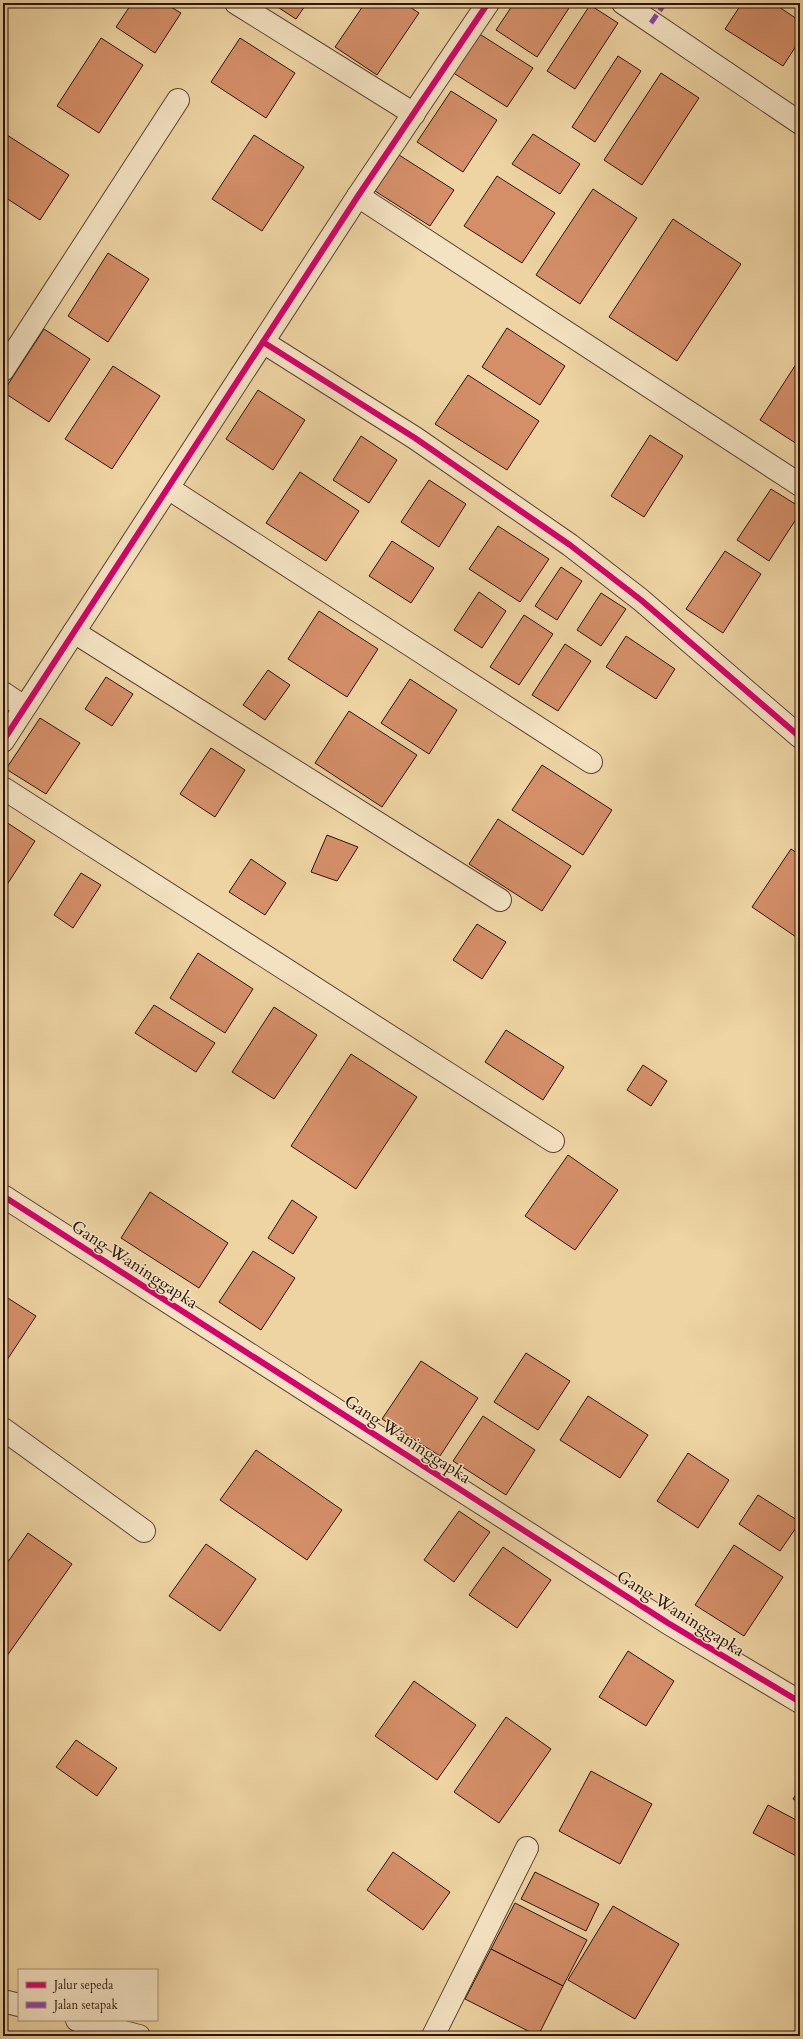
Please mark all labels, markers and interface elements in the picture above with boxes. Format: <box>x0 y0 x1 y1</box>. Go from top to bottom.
street label: Gang Waninggapka <box>67 1215 203 1314</box>
street label: Gang Waninggapka <box>340 1390 476 1489</box>
street label: Gang Waninggapka <box>612 1565 750 1662</box>
legend <box>18 1969 158 2021</box>
text: Jalur sepeda <box>52 1977 114 1993</box>
text: Jalan setapak <box>52 1997 119 2013</box>

